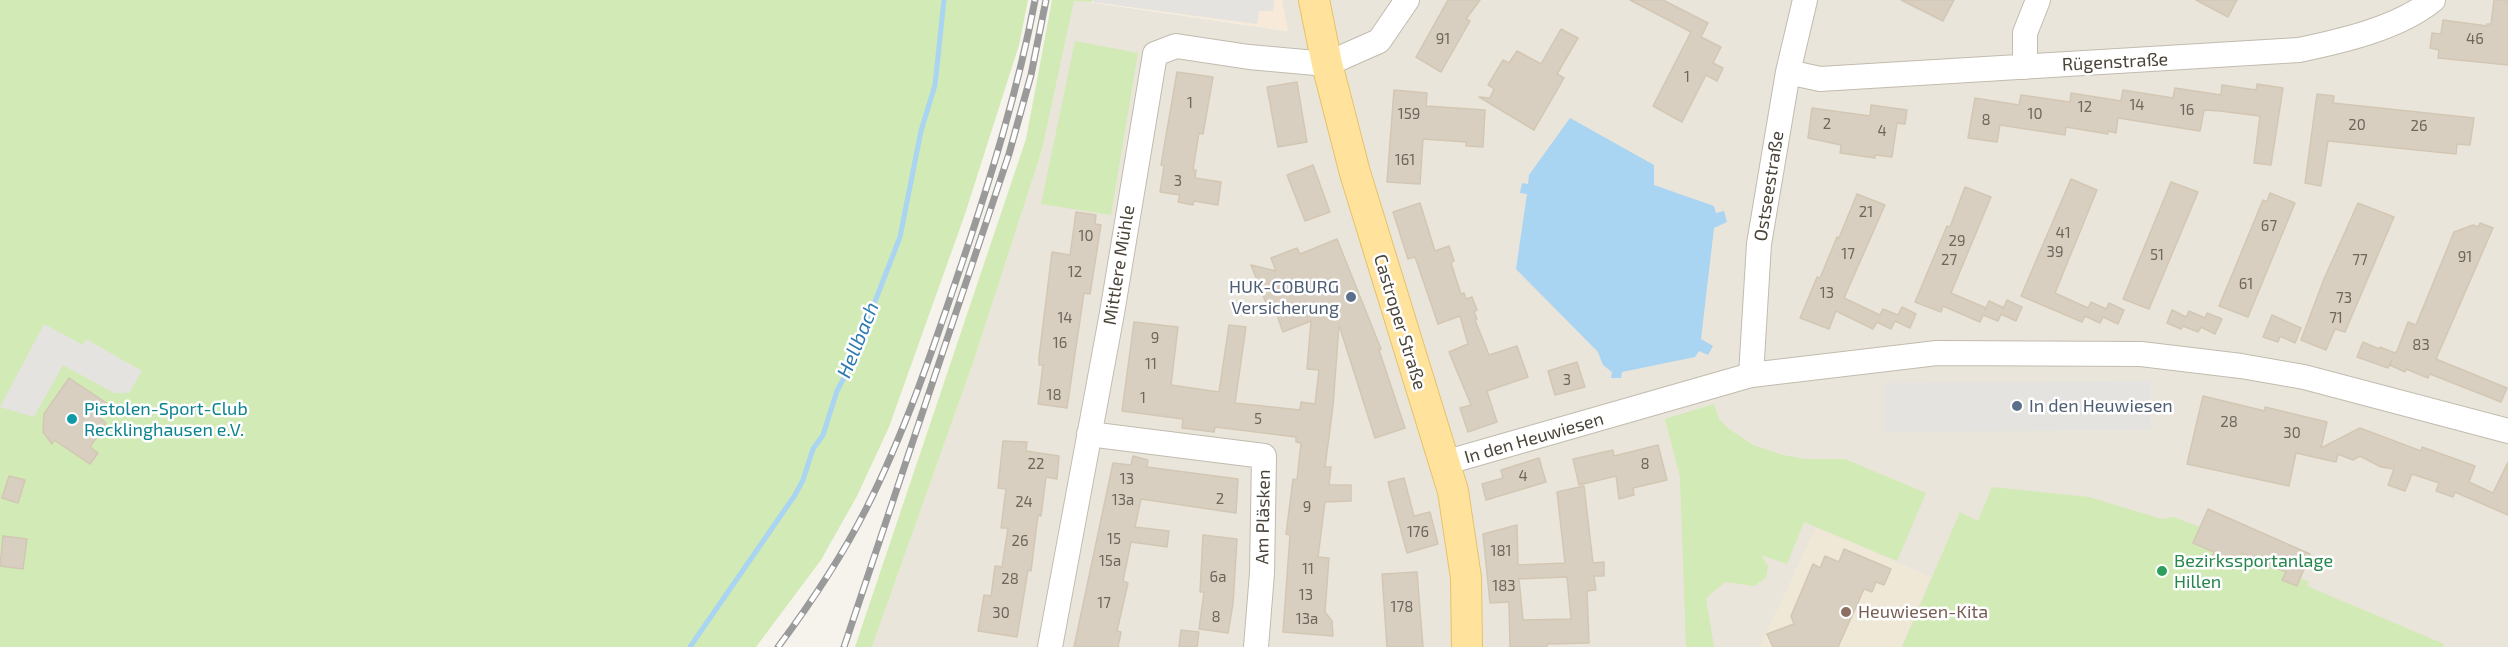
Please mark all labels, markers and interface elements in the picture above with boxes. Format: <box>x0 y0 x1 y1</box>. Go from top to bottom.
house number: 91 <box>1436 30 1450 48</box>
house number: 46 <box>2466 30 2484 48</box>
street label: Rügenstraße <box>2061 48 2169 76</box>
house number: 1 <box>1684 68 1690 86</box>
house number: 1 <box>1187 94 1193 112</box>
house number: 14 <box>2129 96 2145 114</box>
house number: 12 <box>2078 98 2092 116</box>
house number: 16 <box>2180 101 2194 119</box>
house number: 159 <box>1398 105 1420 123</box>
house number: 10 <box>2027 105 2043 123</box>
house number: 8 <box>1981 111 1991 129</box>
house number: 2 <box>1823 115 1831 133</box>
house number: 20 <box>2348 116 2366 134</box>
house number: 26 <box>2410 117 2428 135</box>
house number: 4 <box>1877 122 1887 140</box>
street label: Ostseestraße <box>1750 129 1788 243</box>
house number: 161 <box>1395 151 1415 169</box>
house number: 3 <box>1174 172 1182 190</box>
street label: Mittlere Mühle <box>1099 203 1139 327</box>
house number: 21 <box>1859 203 1873 221</box>
house number: 67 <box>2261 217 2277 235</box>
house number: 41 <box>2055 224 2071 242</box>
house number: 10 <box>1078 227 1094 245</box>
house number: 29 <box>1948 232 1966 250</box>
house number: 39 <box>2047 243 2063 261</box>
house number: 17 <box>1841 245 1855 263</box>
house number: 51 <box>2150 246 2164 264</box>
house number: 91 <box>2458 248 2472 266</box>
house number: 27 <box>1941 251 1957 269</box>
house number: 77 <box>2352 251 2368 269</box>
street label: Castroper Straße <box>1369 252 1431 392</box>
house number: 12 <box>1068 263 1082 281</box>
house number: 61 <box>2239 275 2253 293</box>
place label: HUK-COBURG Versicherung <box>1229 276 1339 318</box>
house number: 13 <box>1820 284 1834 302</box>
house number: 73 <box>2336 289 2352 307</box>
marker: HUK-COBURG Versicherung <box>1344 290 1358 304</box>
water label: Hellbach <box>832 298 884 382</box>
house number: 14 <box>1057 309 1073 327</box>
house number: 71 <box>2329 309 2343 327</box>
house number: 9 <box>1151 329 1159 347</box>
house number: 16 <box>1053 334 1067 352</box>
house number: 83 <box>2412 336 2430 354</box>
house number: 11 <box>1145 355 1157 373</box>
house number: 3 <box>1563 371 1571 389</box>
house number: 18 <box>1046 386 1062 404</box>
house number: 1 <box>1140 389 1146 407</box>
place label: In den Heuwiesen <box>2029 395 2173 417</box>
place label: Pistolen-Sport-Club Recklinghausen e.V. <box>84 398 248 440</box>
marker: In den Heuwiesen <box>2010 399 2024 413</box>
street label: In den Heuwiesen <box>1462 408 1606 468</box>
house number: 5 <box>1254 410 1262 428</box>
marker: Pistolen-Sport-Club Recklinghausen e.V. <box>65 412 79 426</box>
house number: 28 <box>2220 413 2238 431</box>
house number: 30 <box>2283 424 2301 442</box>
house number: 22 <box>1028 455 1044 473</box>
house number: 8 <box>1640 455 1650 473</box>
house number: 4 <box>1518 467 1528 485</box>
street label: Am Pläsken <box>1251 469 1275 565</box>
house number: 13 <box>1120 470 1134 488</box>
house number: 2 <box>1216 490 1224 508</box>
house number: 13a <box>1112 491 1134 509</box>
house number: 24 <box>1015 493 1033 511</box>
house number: 9 <box>1303 498 1311 516</box>
house number: 176 <box>1407 523 1429 541</box>
house number: 15 <box>1107 530 1121 548</box>
house number: 26 <box>1011 532 1029 550</box>
house number: 181 <box>1490 542 1512 560</box>
place label: Bezirkssportanlage Hillen <box>2174 550 2333 592</box>
house number: 15a <box>1099 552 1121 570</box>
house number: 11 <box>1302 560 1314 578</box>
marker: Bezirkssportanlage Hillen <box>2155 564 2169 578</box>
house number: 6a <box>1210 568 1226 586</box>
house number: 28 <box>1001 570 1019 588</box>
house number: 183 <box>1492 577 1516 595</box>
house number: 13 <box>1299 586 1313 604</box>
house number: 17 <box>1097 594 1111 612</box>
house number: 178 <box>1391 598 1413 616</box>
place label: Heuwiesen-Kita <box>1858 601 1988 623</box>
house number: 30 <box>992 604 1010 622</box>
marker: Heuwiesen-Kita <box>1839 605 1853 619</box>
house number: 8 <box>1211 608 1221 626</box>
house number: 13a <box>1296 610 1318 628</box>

